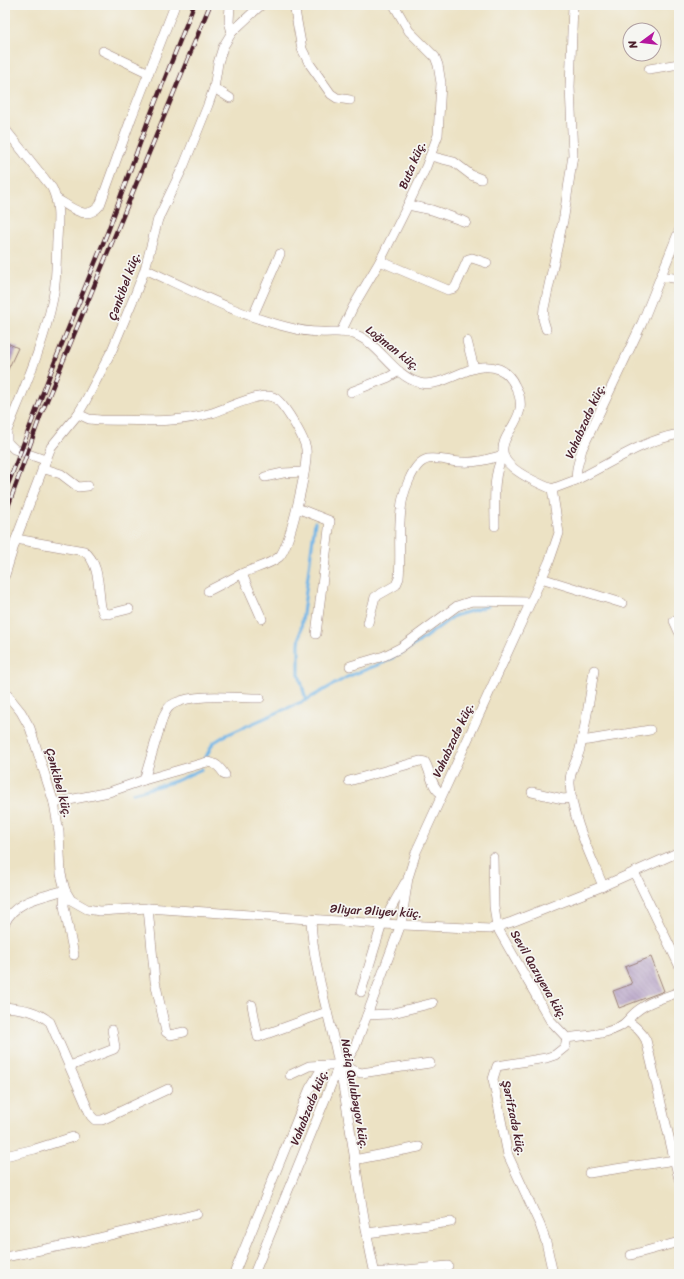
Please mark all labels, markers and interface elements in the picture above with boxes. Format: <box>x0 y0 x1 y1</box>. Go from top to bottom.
north arrow <box>622 22 662 62</box>
text: N <box>623 38 643 52</box>
street label: Buta küç. <box>392 137 432 193</box>
street label: Çənkibel küç. <box>101 249 147 323</box>
street label: Loğman küç. <box>361 319 425 377</box>
street label: Vahabzadə küç. <box>559 380 611 462</box>
street label: Vahabzadə küç. <box>426 699 480 781</box>
street label: Çənkibel küç. <box>39 746 79 820</box>
street label: Əliyar Əliyev küç. <box>329 898 423 924</box>
street label: Sevil Qazıyeva küç. <box>504 926 574 1024</box>
street label: Natiq Qulubəyov küç. <box>334 1037 376 1151</box>
street label: Vahabzadə küç. <box>284 1065 334 1149</box>
street label: Şərifzadə küç. <box>495 1078 533 1158</box>

